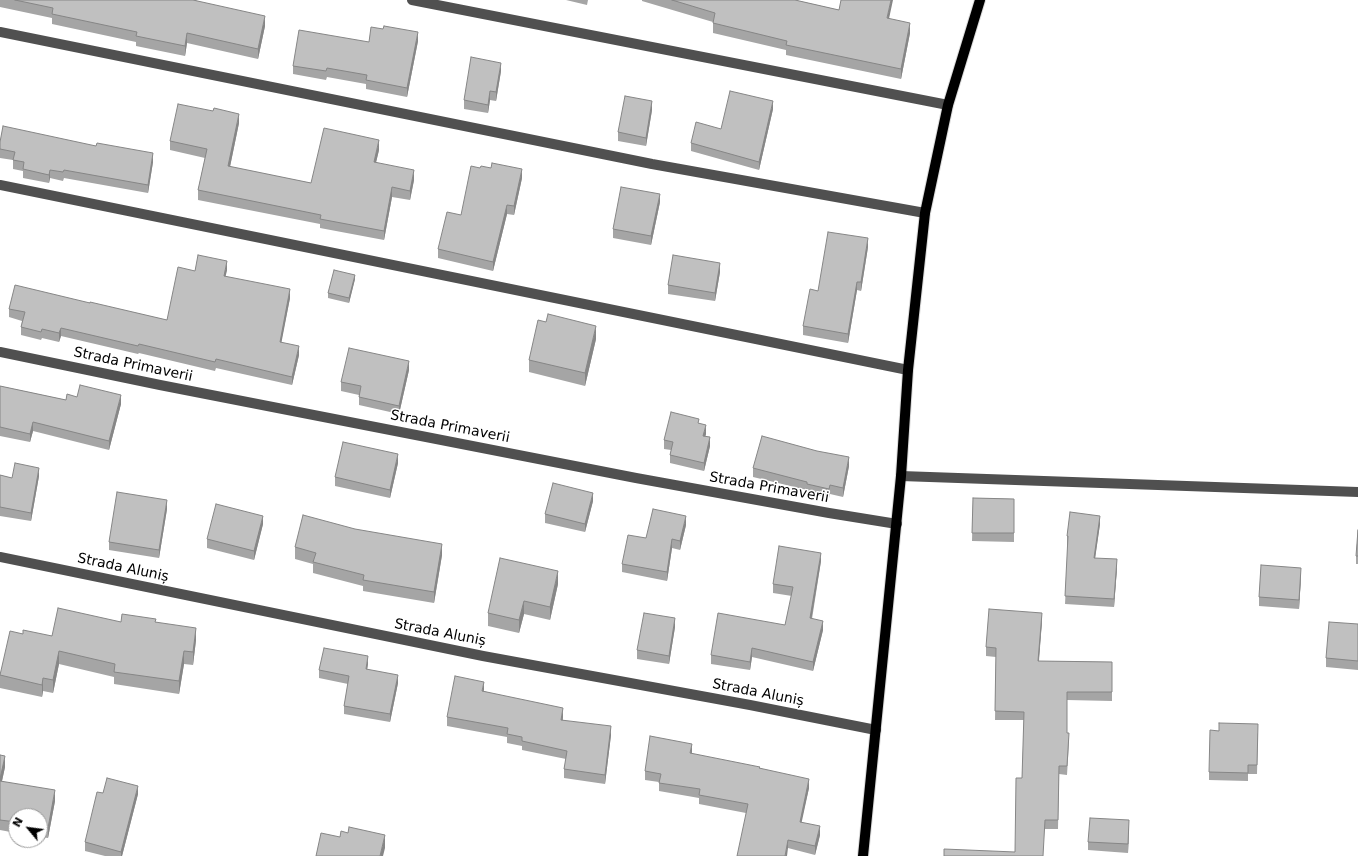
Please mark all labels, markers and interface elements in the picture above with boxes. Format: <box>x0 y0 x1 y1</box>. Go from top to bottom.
street label: Strada Primaverii <box>72 344 194 386</box>
street label: Strada Primaverii <box>389 407 511 447</box>
street label: Strada Primaverii <box>708 469 830 507</box>
street label: Strada Aluniș <box>76 550 170 586</box>
street label: Strada Aluniș <box>393 616 487 650</box>
street label: Strada Aluniș <box>711 676 805 710</box>
north arrow <box>8 808 48 848</box>
text: N <box>10 815 26 830</box>

